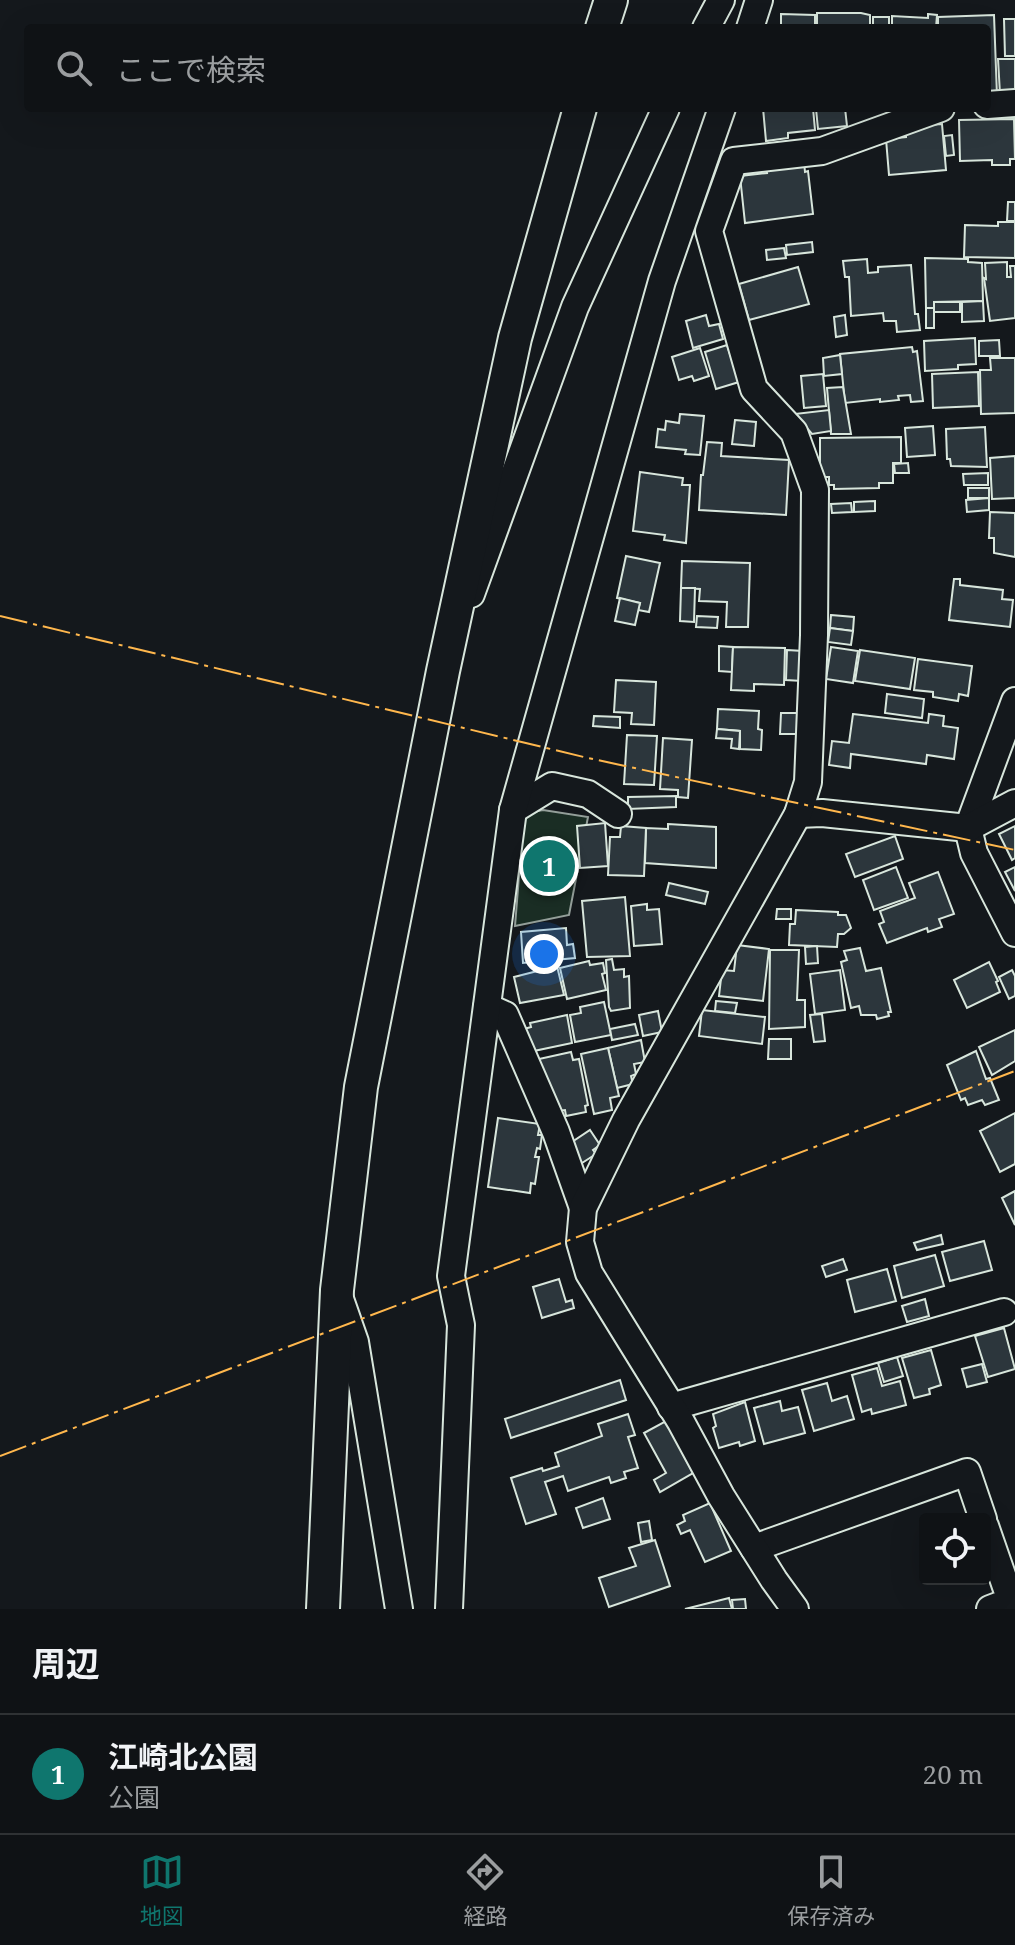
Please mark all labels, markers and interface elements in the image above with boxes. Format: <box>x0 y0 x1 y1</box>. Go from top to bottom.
search box <box>24 24 991 112</box>
icon: search <box>52 46 96 90</box>
text: ここで検索 <box>116 49 266 90</box>
pin: 1 <box>523 836 575 896</box>
your location <box>524 934 564 974</box>
map controls <box>919 1513 991 1585</box>
button: locate <box>919 1513 991 1585</box>
text: 周辺 <box>32 1640 100 1686</box>
text: 江崎北公園 <box>108 1736 258 1777</box>
text: 1 <box>51 1756 65 1792</box>
text: 20 m <box>923 1756 983 1792</box>
text: 公園 <box>108 1779 160 1815</box>
tab: 地図 <box>140 1850 184 1930</box>
tab: 経路 <box>463 1850 507 1930</box>
tab: 保存済み <box>787 1850 875 1930</box>

